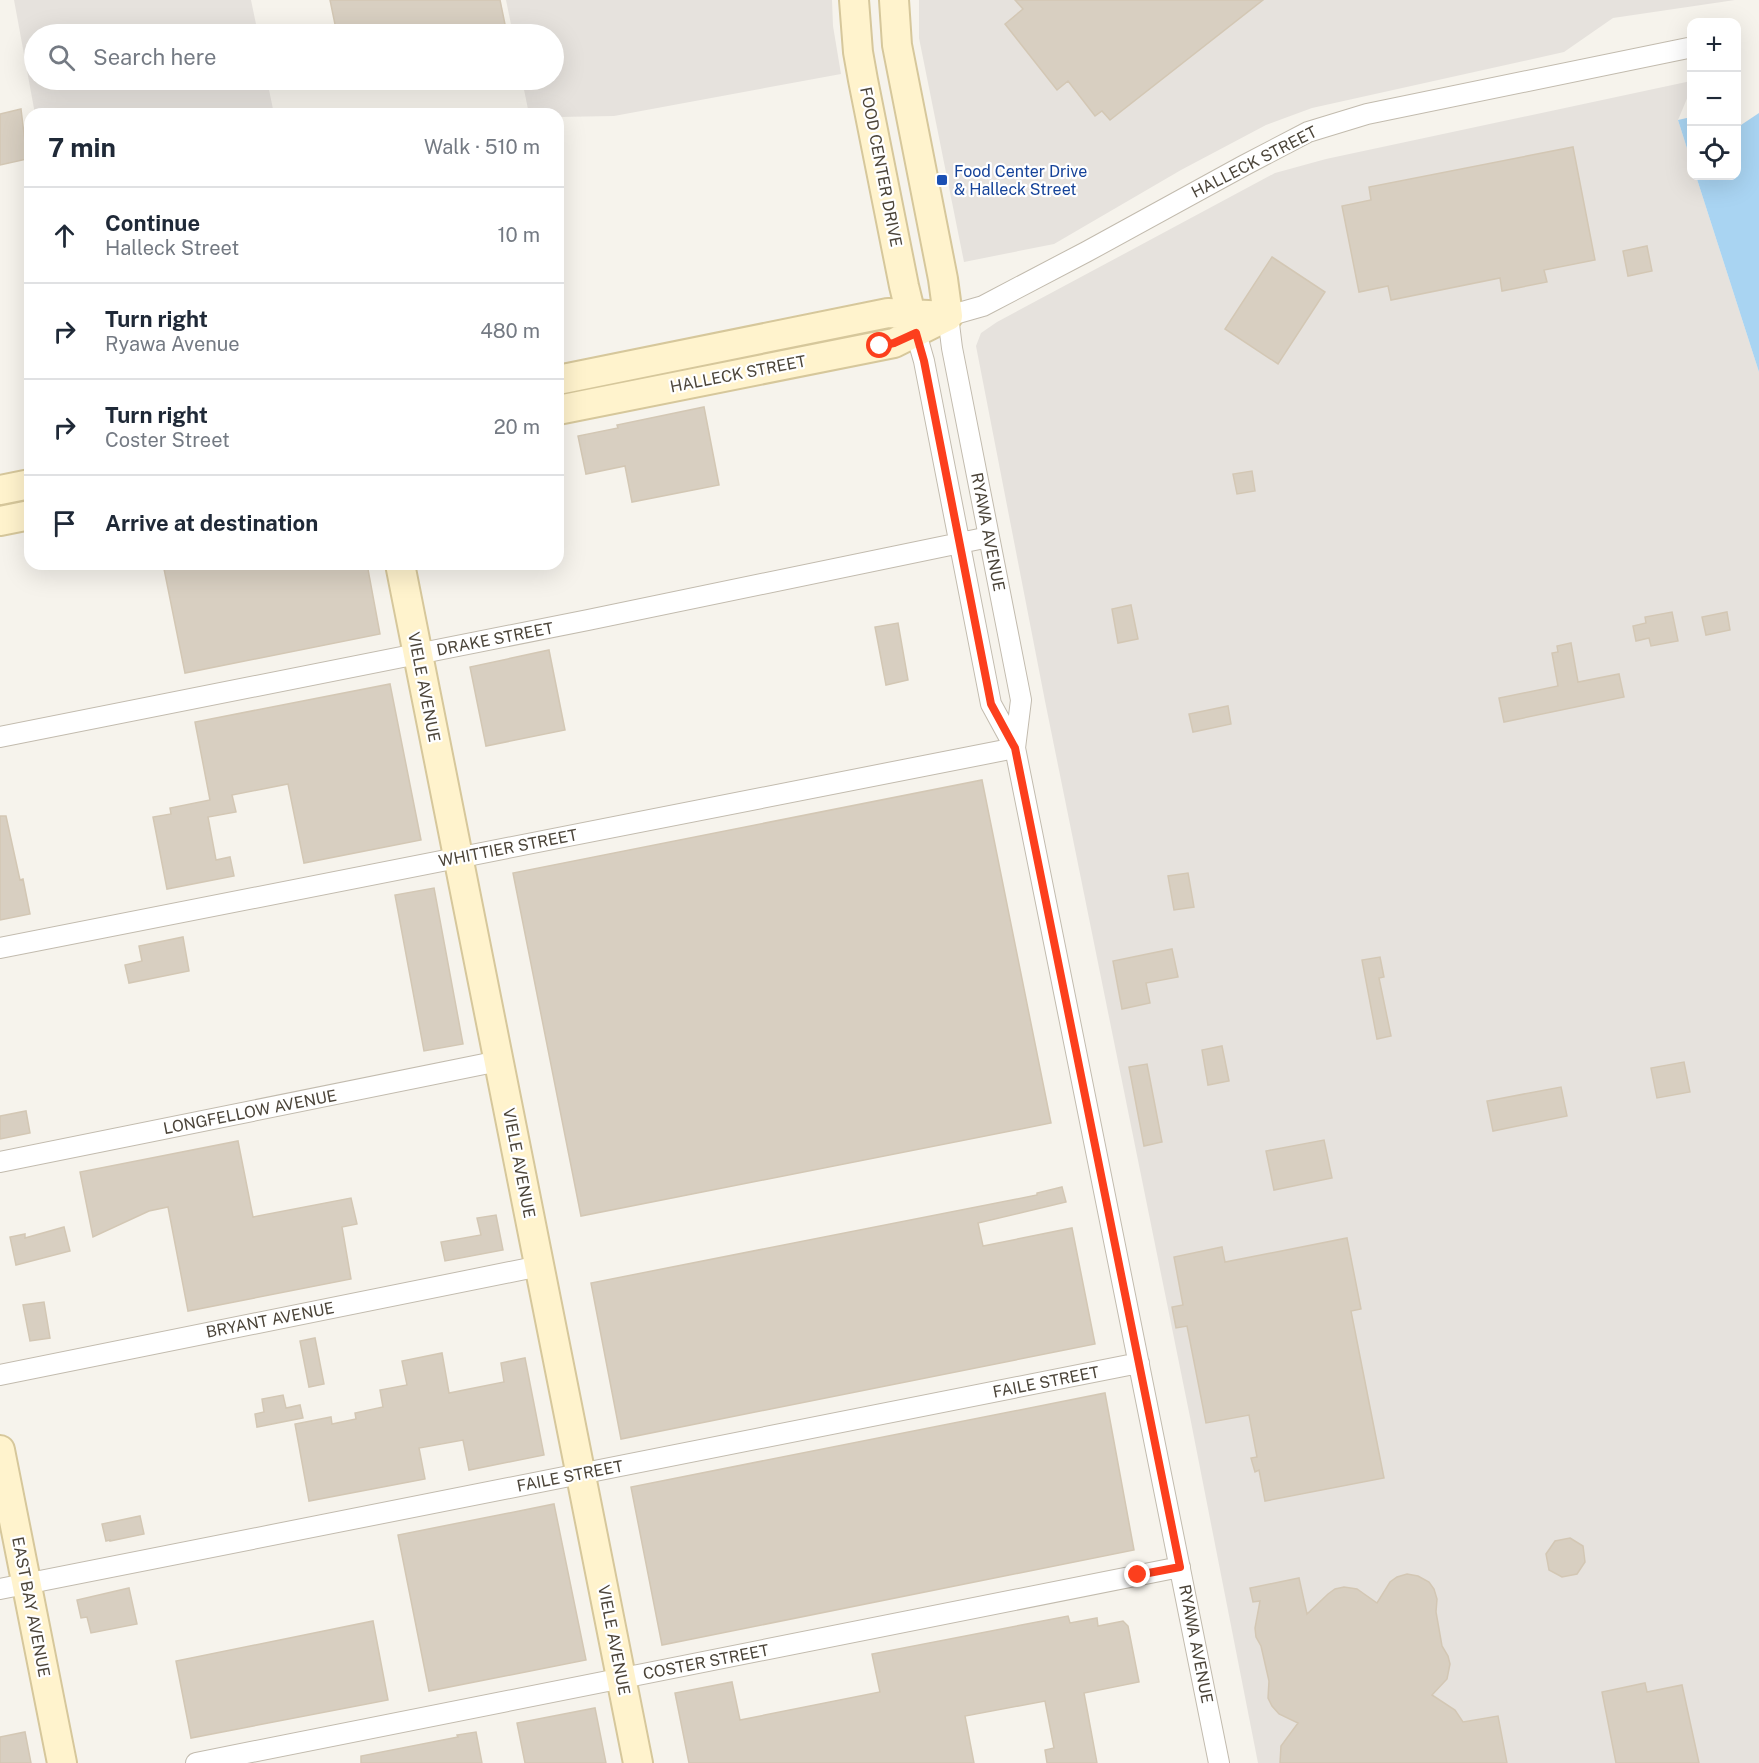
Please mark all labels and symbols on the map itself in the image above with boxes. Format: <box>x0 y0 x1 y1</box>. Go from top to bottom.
street label: FOOD CENTER DRIVE <box>856 85 906 249</box>
street label: HALLECK STREET <box>1188 122 1320 202</box>
place label: Food Center Drive & Halleck Street <box>954 162 1087 199</box>
marker: Food Center Drive & Halleck Street <box>935 173 949 187</box>
route start <box>866 332 892 358</box>
street label: HALLECK STREET <box>668 351 808 397</box>
street label: RYAWA AVENUE <box>967 471 1009 593</box>
street label: DRAKE STREET <box>435 618 555 660</box>
street label: VIELE AVENUE <box>404 630 444 744</box>
street label: WHITTIER STREET <box>437 825 580 871</box>
street label: LONGFELLOW AVENUE <box>162 1086 338 1138</box>
street label: VIELE AVENUE <box>499 1106 539 1220</box>
street label: BRYANT AVENUE <box>204 1298 336 1342</box>
street label: FAILE STREET <box>991 1362 1101 1402</box>
street label: FAILE STREET <box>515 1456 625 1496</box>
street label: EAST BAY AVENUE <box>8 1535 54 1679</box>
route end <box>1124 1561 1150 1587</box>
street label: VIELE AVENUE <box>594 1583 634 1697</box>
street label: RYAWA AVENUE <box>1175 1583 1217 1705</box>
street label: COSTER STREET <box>641 1640 771 1684</box>

